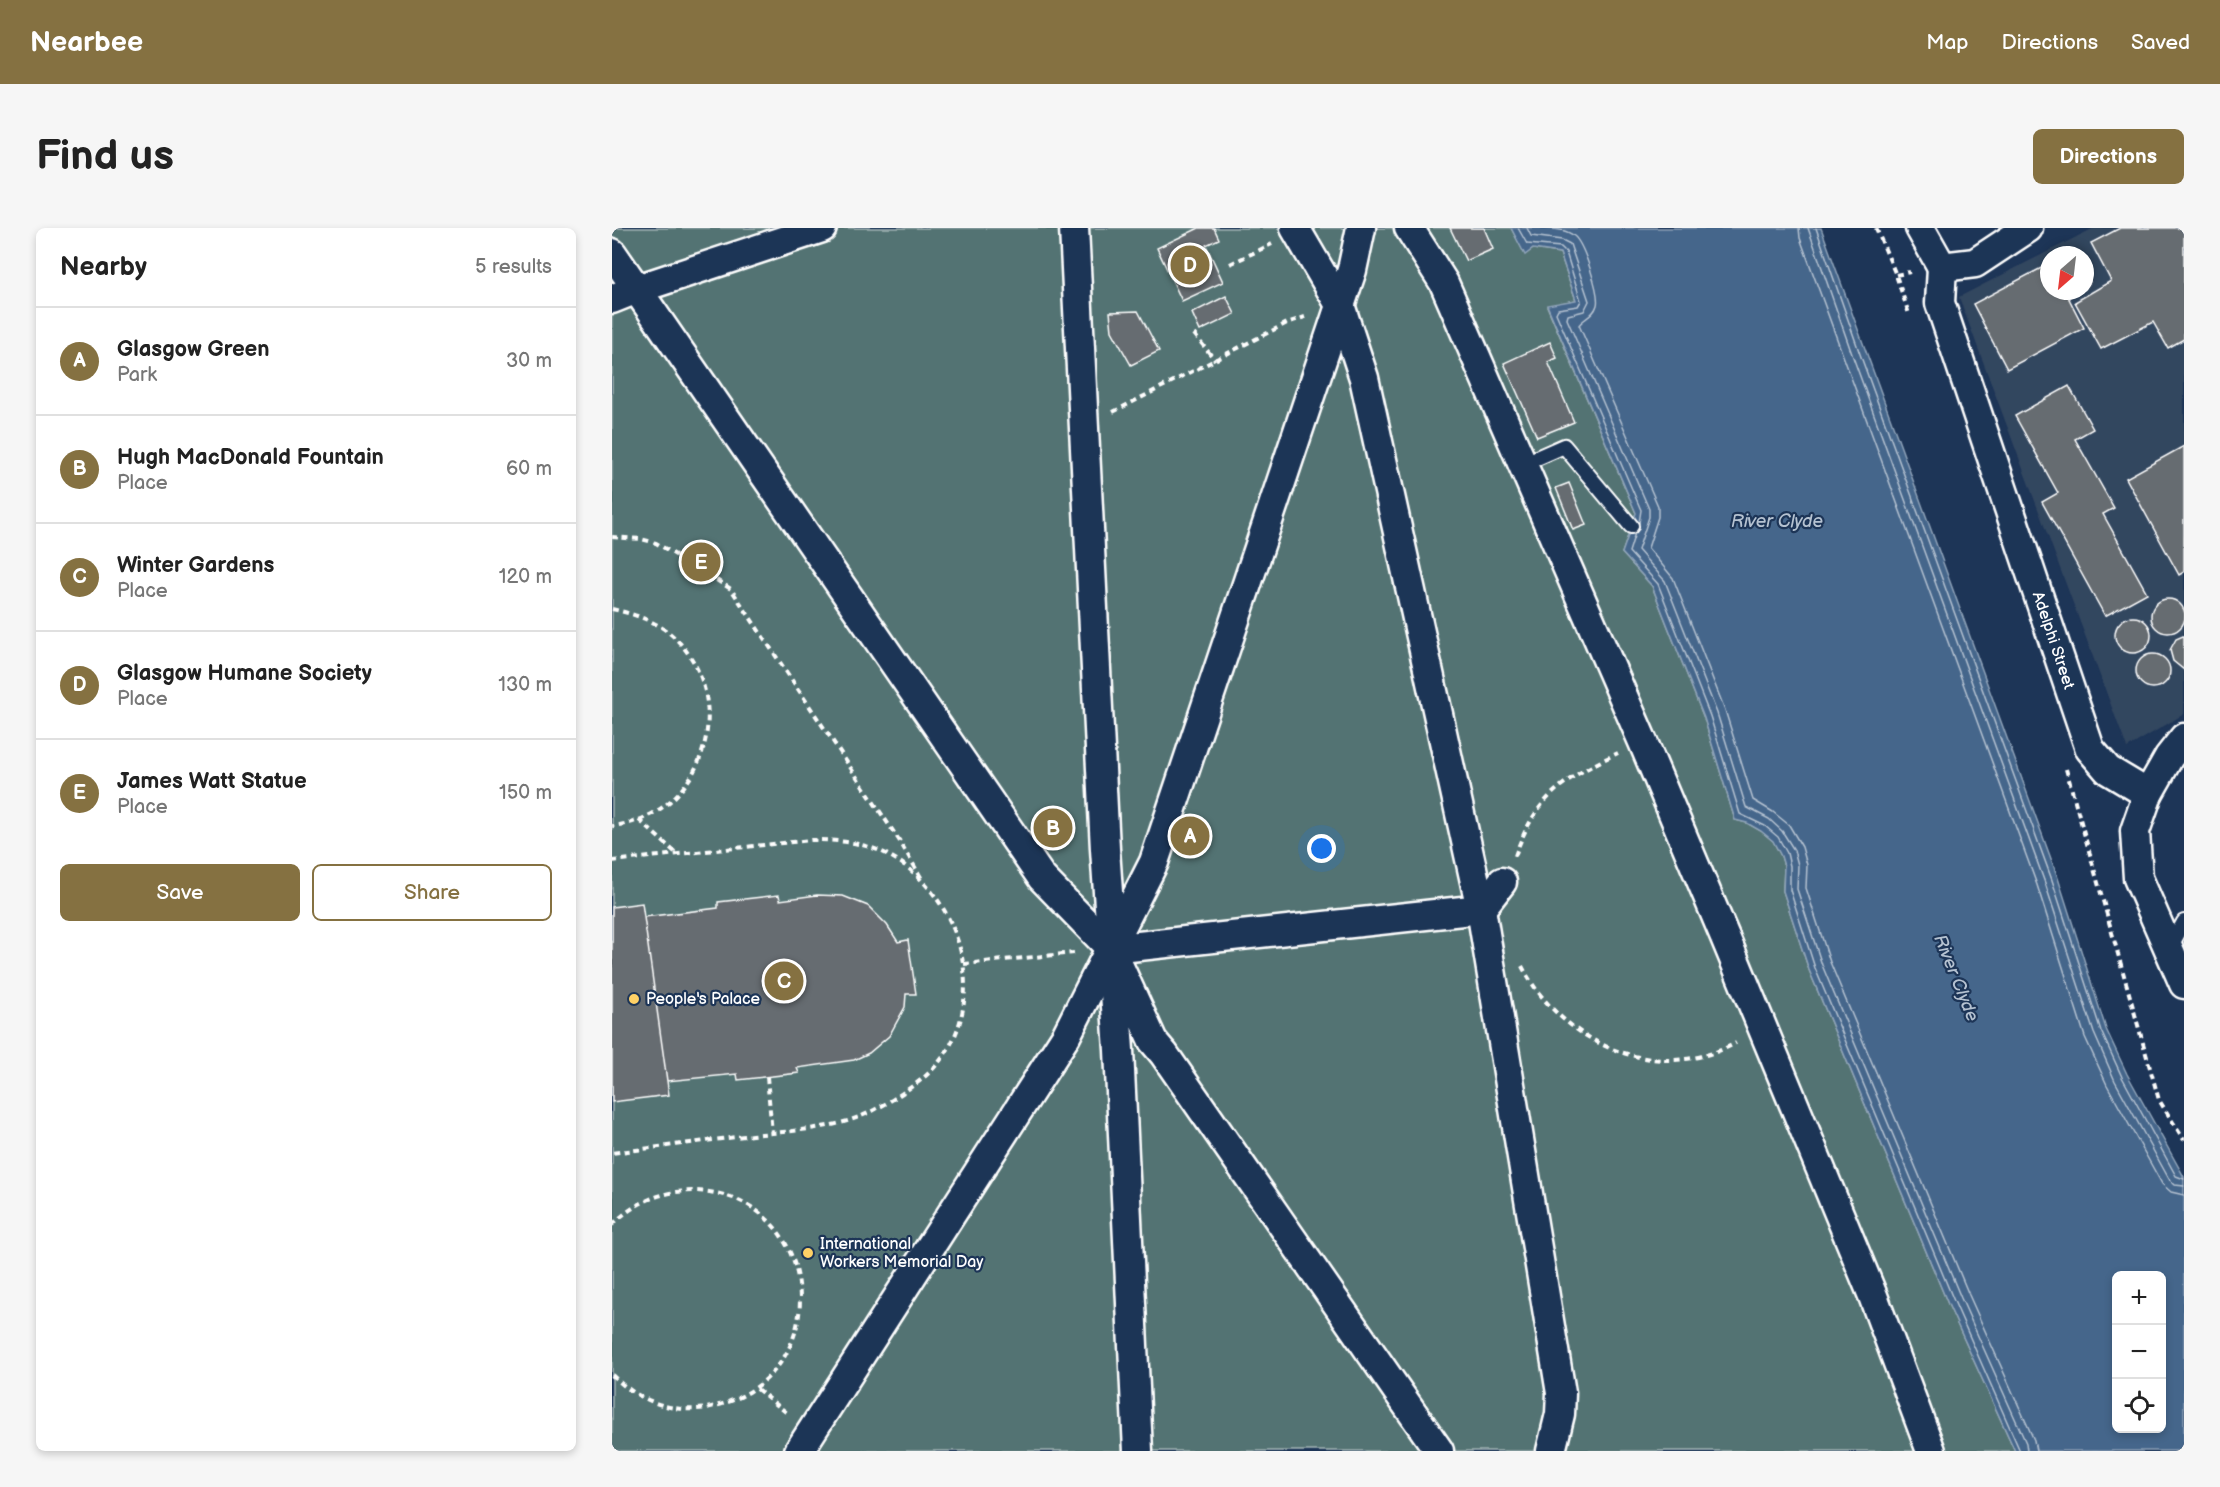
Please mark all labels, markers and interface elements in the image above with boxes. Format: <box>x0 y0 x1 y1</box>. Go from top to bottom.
text: Nearbee <box>30 26 143 59</box>
text: Map <box>1926 30 1969 55</box>
text: Directions <box>2002 30 2098 55</box>
text: Saved <box>2131 30 2190 55</box>
button: Directions <box>2033 129 2184 184</box>
text: Find us <box>36 131 174 182</box>
pin: D <box>1170 243 1210 288</box>
north arrow <box>2040 246 2094 300</box>
text: Nearby <box>60 252 147 283</box>
text: 5 results <box>475 255 552 279</box>
text: Glasgow Green <box>117 336 270 363</box>
text: A <box>73 349 86 373</box>
text: 30 m <box>506 349 552 373</box>
text: Park <box>117 363 157 387</box>
text: Hugh MacDonald Fountain <box>117 444 384 471</box>
text: B <box>72 457 87 481</box>
text: 60 m <box>506 457 552 481</box>
text: Place <box>117 471 168 495</box>
water label: River Clyde <box>1731 511 1823 532</box>
pin: E <box>682 540 721 584</box>
text: Winter Gardens <box>117 552 274 579</box>
text: C <box>72 565 87 589</box>
text: 120 m <box>499 565 552 589</box>
text: Place <box>117 579 168 603</box>
street label: Adelphi Street <box>2028 589 2079 692</box>
text: Glasgow Humane Society <box>117 660 372 687</box>
text: D <box>73 673 86 697</box>
text: 130 m <box>498 673 552 697</box>
text: Place <box>117 687 168 711</box>
text: James Watt Statue <box>117 768 307 795</box>
text: E <box>73 781 86 805</box>
text: 150 m <box>499 781 552 805</box>
text: Place <box>117 795 168 819</box>
pin: B <box>1034 806 1072 850</box>
pin: A <box>1170 814 1210 858</box>
your location <box>1307 834 1336 863</box>
button: Save <box>60 864 300 921</box>
button: Share <box>312 864 552 921</box>
water label: River Clyde <box>1929 932 1983 1024</box>
pin: C <box>764 958 804 1004</box>
place label: People's Palace <box>646 990 760 1009</box>
marker: People's Palace <box>627 992 641 1006</box>
place label: International Workers Memorial Day <box>820 1235 984 1272</box>
marker: International Workers Memorial Day <box>801 1246 815 1260</box>
map controls <box>2112 1271 2166 1433</box>
button: + <box>2112 1271 2166 1325</box>
button: − <box>2112 1325 2166 1379</box>
button: locate <box>2112 1379 2166 1433</box>

